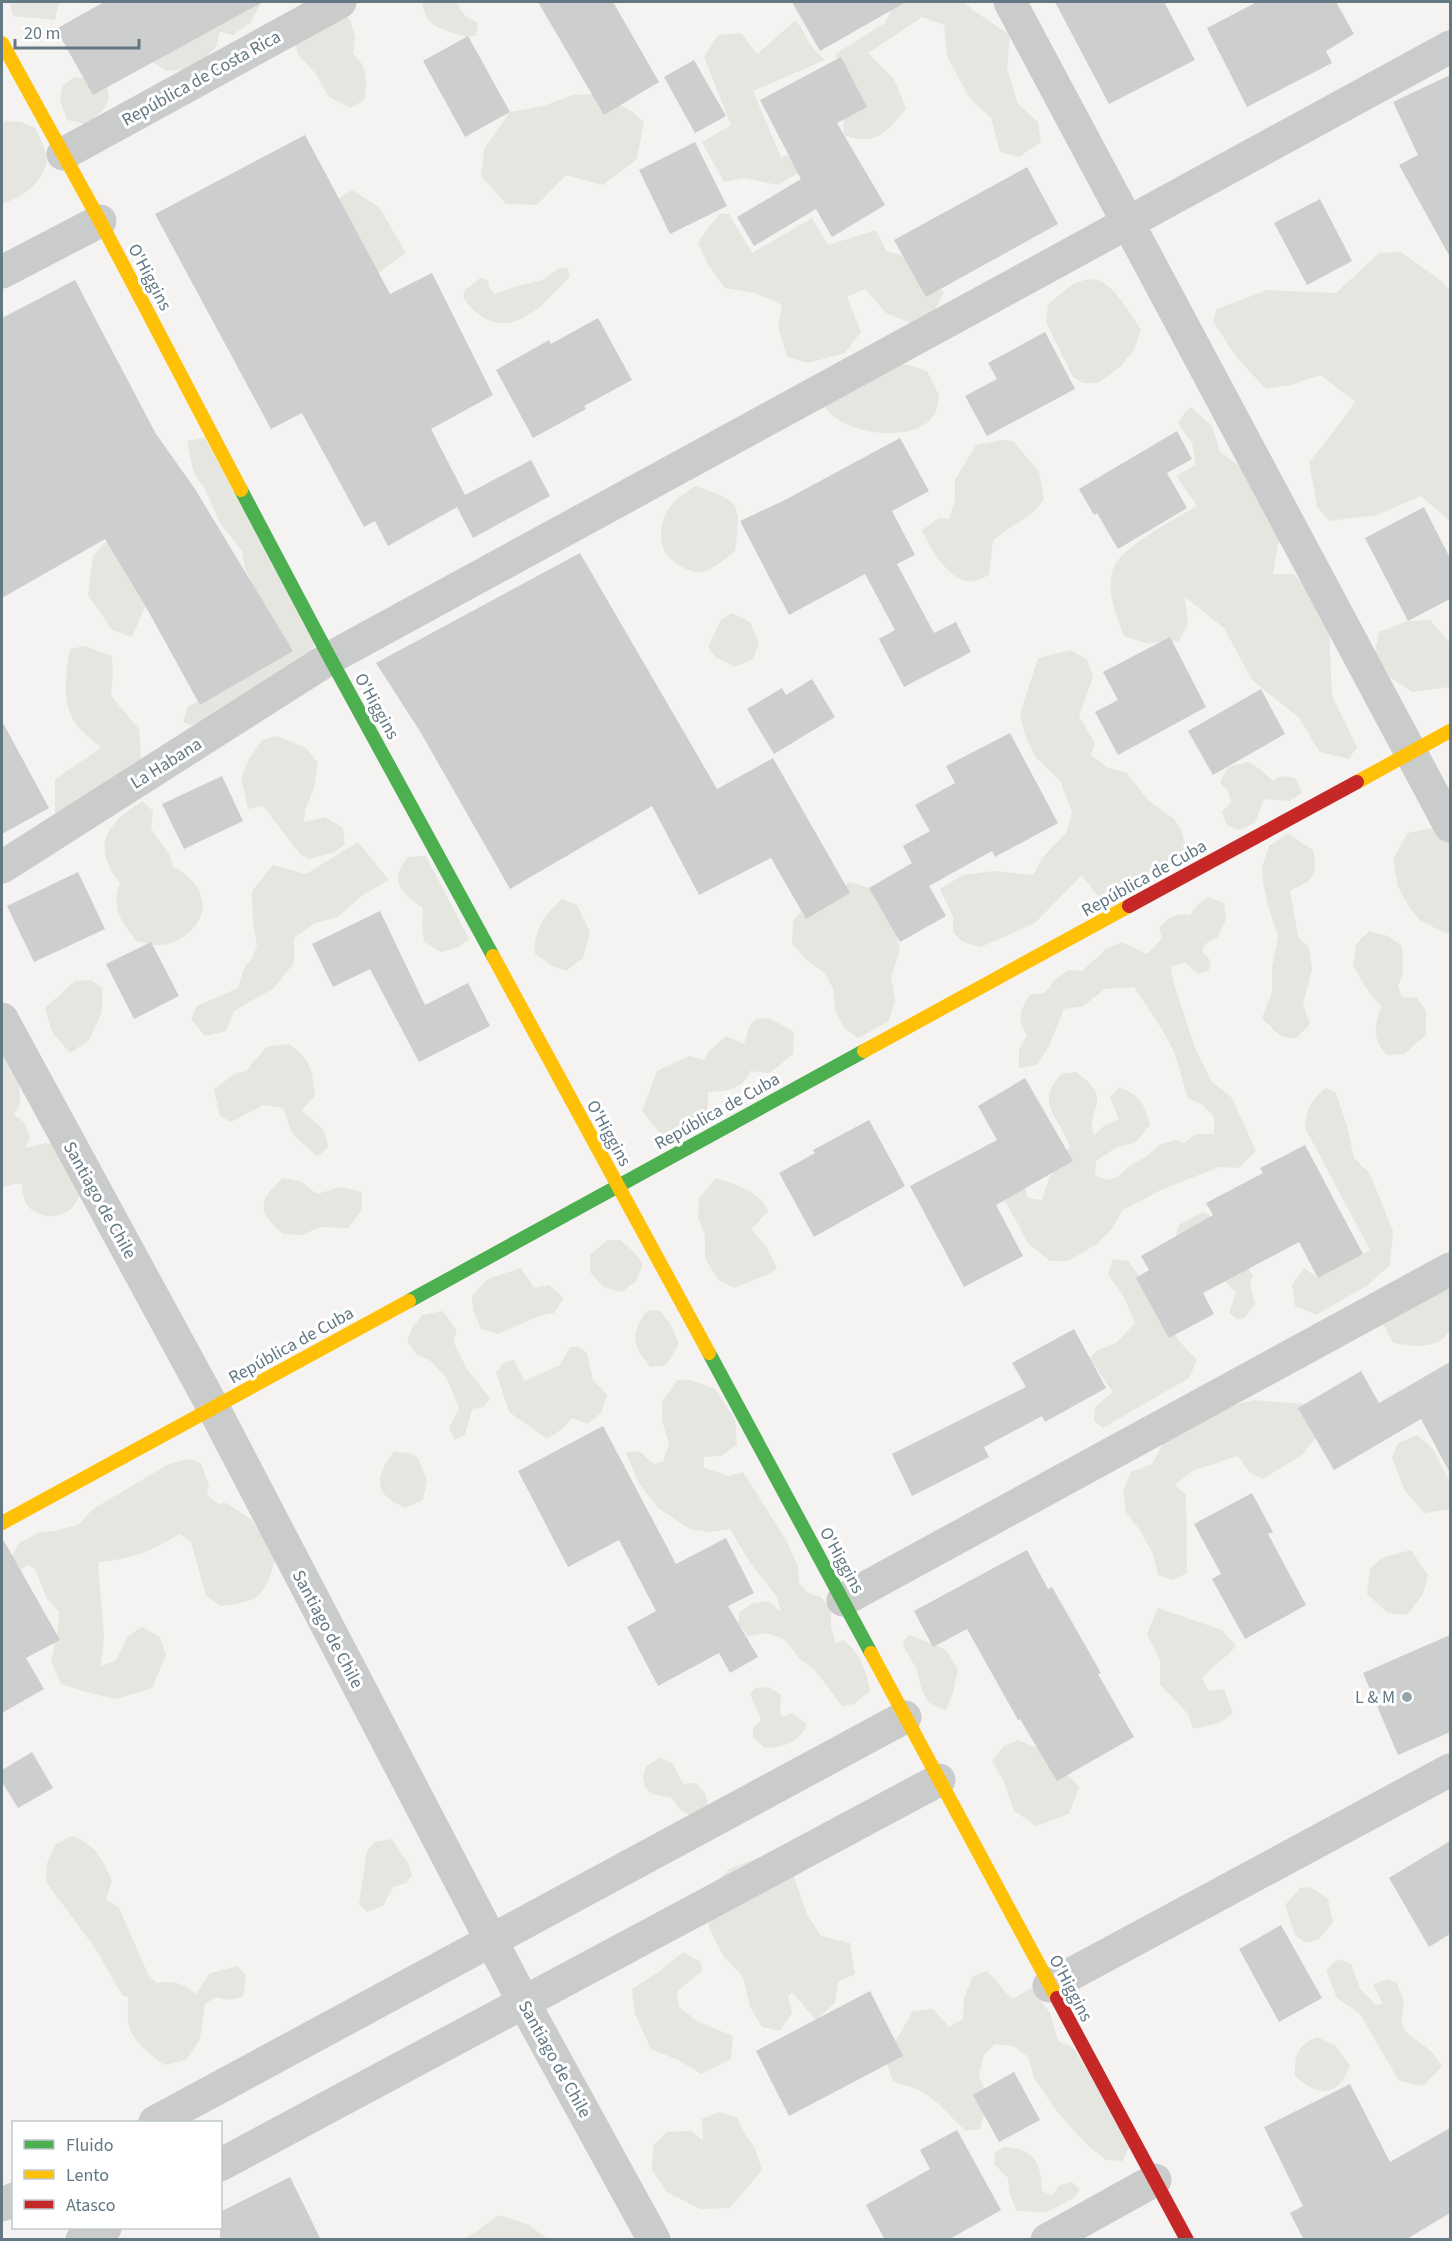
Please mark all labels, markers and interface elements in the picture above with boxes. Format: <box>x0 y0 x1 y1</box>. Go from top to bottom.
scale bar <box>15 12 140 50</box>
text: 20 m <box>24 21 60 46</box>
street label: República de Costa Rica <box>117 24 285 133</box>
street label: O'Higgins <box>121 239 178 315</box>
street label: O'Higgins <box>348 668 405 744</box>
street label: La Habana <box>126 732 207 795</box>
street label: República de Cuba <box>1077 834 1211 923</box>
street label: República de Cuba <box>650 1067 784 1156</box>
street label: O'Higgins <box>580 1095 637 1171</box>
street label: Santiago de Chile <box>57 1137 142 1264</box>
street label: República de Cuba <box>224 1301 358 1390</box>
street label: O'Higgins <box>813 1522 870 1598</box>
street label: Santiago de Chile <box>286 1566 369 1693</box>
place label: L & M <box>1355 1685 1395 1710</box>
marker: L & M <box>1400 1690 1414 1704</box>
street label: O'Higgins <box>1042 1950 1099 2026</box>
street label: Santiago de Chile <box>512 1996 597 2123</box>
legend <box>12 2121 222 2229</box>
text: Fluido <box>66 2133 113 2158</box>
text: Lento <box>66 2163 109 2188</box>
text: Atasco <box>66 2193 115 2218</box>

